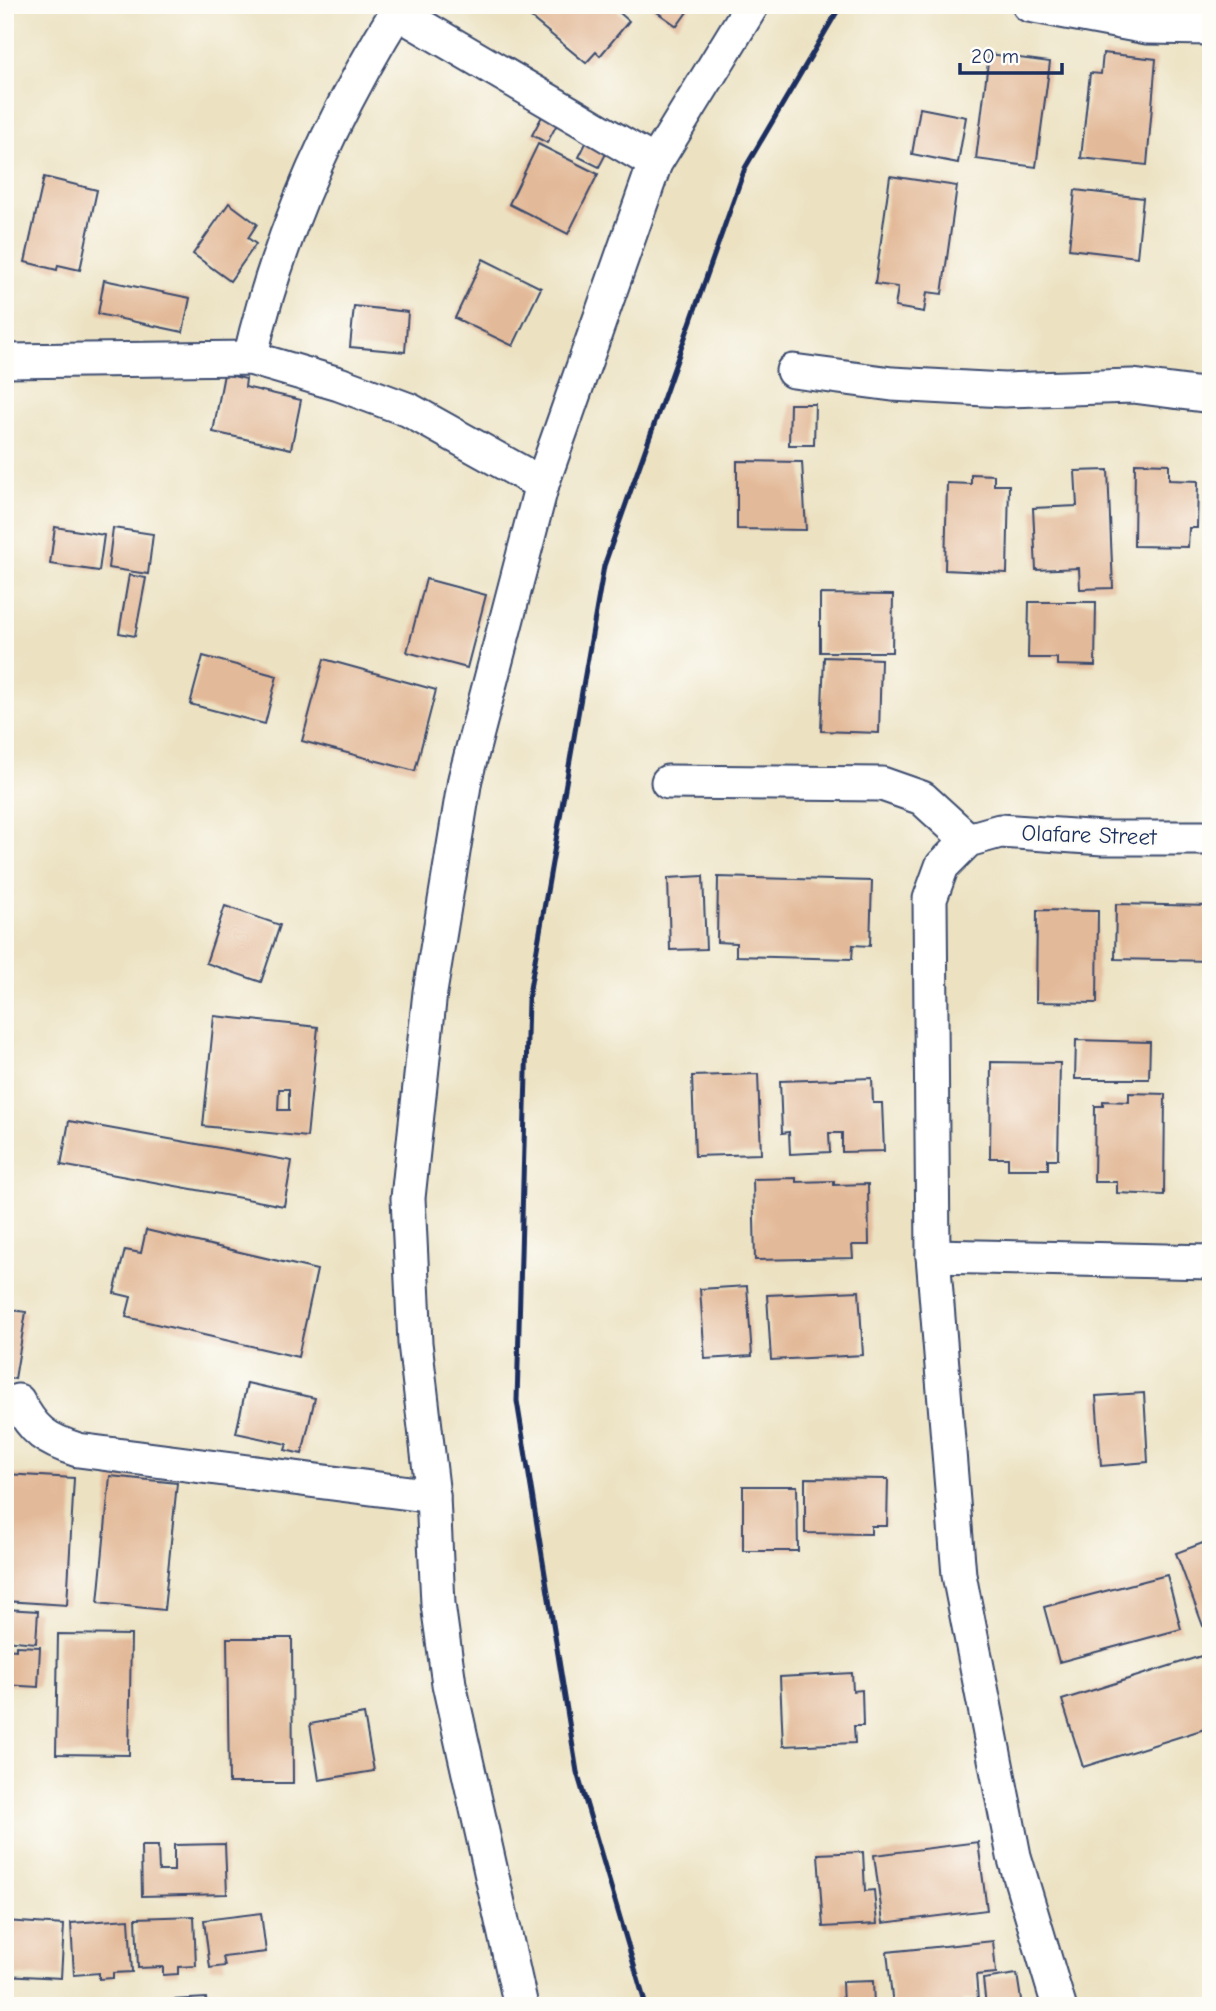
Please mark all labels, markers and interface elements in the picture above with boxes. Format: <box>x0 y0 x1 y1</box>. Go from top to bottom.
scale bar <box>960 32 1062 76</box>
text: 20 m <box>971 44 1019 68</box>
street label: Olafare Street <box>1021 819 1158 851</box>

